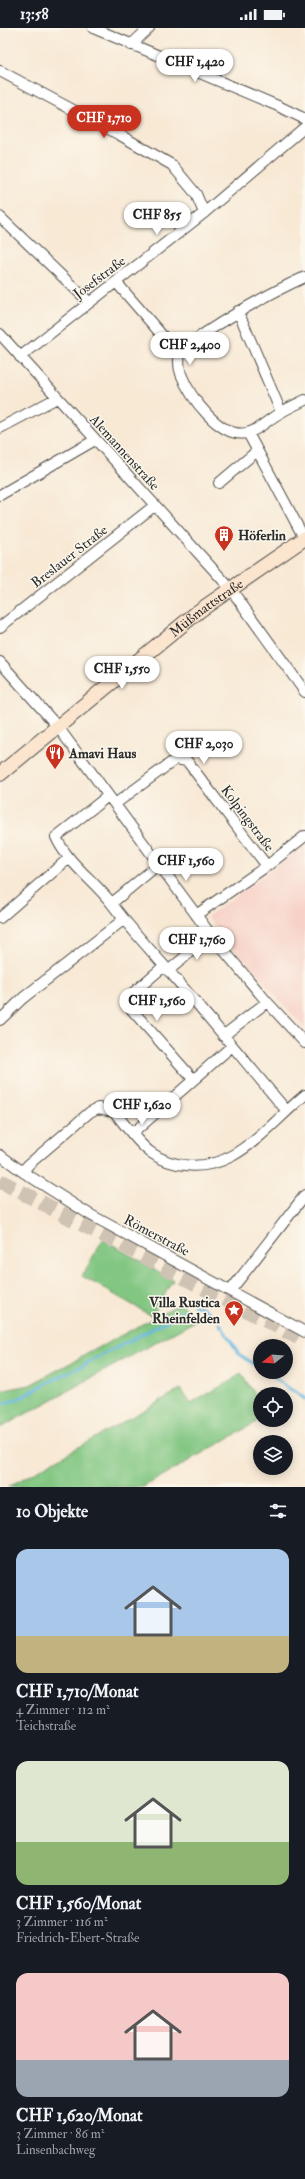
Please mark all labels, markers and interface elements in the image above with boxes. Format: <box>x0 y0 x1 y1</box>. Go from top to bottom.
text: 13:58 <box>20 5 48 24</box>
pin: CHF 1,420 <box>149 49 241 83</box>
text: CHF 1,420 <box>165 54 225 70</box>
pin: CHF 1,710 <box>58 105 150 139</box>
text: CHF 1,710 <box>76 110 132 126</box>
pin: CHF 855 <box>120 202 194 236</box>
text: CHF 855 <box>133 207 181 223</box>
street label: Josefstraße <box>69 252 129 303</box>
pin: CHF 2,400 <box>144 332 236 366</box>
text: CHF 2,400 <box>159 337 221 353</box>
street label: Alemannenstraße <box>85 410 163 494</box>
street label: Breslauer Straße <box>28 521 111 591</box>
building icon: Höferlin <box>213 524 235 552</box>
place label: Höferlin <box>238 527 287 544</box>
street label: Müßmattstraße <box>166 575 247 641</box>
pin: CHF 1,550 <box>76 656 168 690</box>
text: CHF 1,550 <box>94 661 150 677</box>
pin: CHF 2,030 <box>158 731 250 765</box>
text: CHF 2,030 <box>174 736 234 752</box>
restaurant icon: Amavi Haus <box>44 742 66 770</box>
place label: Amavi Haus <box>68 745 136 762</box>
street label: Kolpingstraße <box>216 782 278 855</box>
pin: CHF 1,560 <box>140 848 232 882</box>
text: CHF 1,560 <box>157 853 215 869</box>
pin: CHF 1,760 <box>151 927 243 961</box>
text: CHF 1,760 <box>168 932 226 948</box>
pin: CHF 1,560 <box>111 988 203 1022</box>
text: CHF 1,560 <box>128 993 186 1009</box>
pin: CHF 1,620 <box>96 1092 188 1126</box>
text: CHF 1,620 <box>113 1097 171 1113</box>
street label: Römerstraße <box>121 1211 193 1260</box>
place label: Villa Rustica Rheinfelden <box>148 1294 221 1327</box>
place icon: Villa Rustica Rheinfelden <box>223 1299 245 1327</box>
north arrow <box>253 1339 293 1379</box>
map controls <box>253 1339 293 1475</box>
button: locate <box>253 1387 293 1427</box>
button: layers <box>253 1435 293 1475</box>
icon: filters <box>267 1500 289 1522</box>
text: 10 Objekte <box>16 1501 88 1522</box>
icon: home <box>117 1575 189 1647</box>
text: CHF 1,710/Monat <box>16 1681 139 1702</box>
text: 4 Zimmer · 112 m² <box>16 1702 110 1718</box>
text: Teichstraße <box>16 1718 76 1734</box>
icon: home <box>117 1787 189 1859</box>
text: CHF 1,560/Monat <box>16 1893 141 1914</box>
text: 3 Zimmer · 116 m² <box>16 1914 108 1930</box>
text: Friedrich-Ebert-Straße <box>16 1930 140 1946</box>
icon: home <box>117 1999 189 2071</box>
text: CHF 1,620/Monat <box>16 2105 143 2126</box>
text: 3 Zimmer · 86 m² <box>16 2126 105 2142</box>
text: Linsenbachweg <box>16 2142 96 2158</box>

